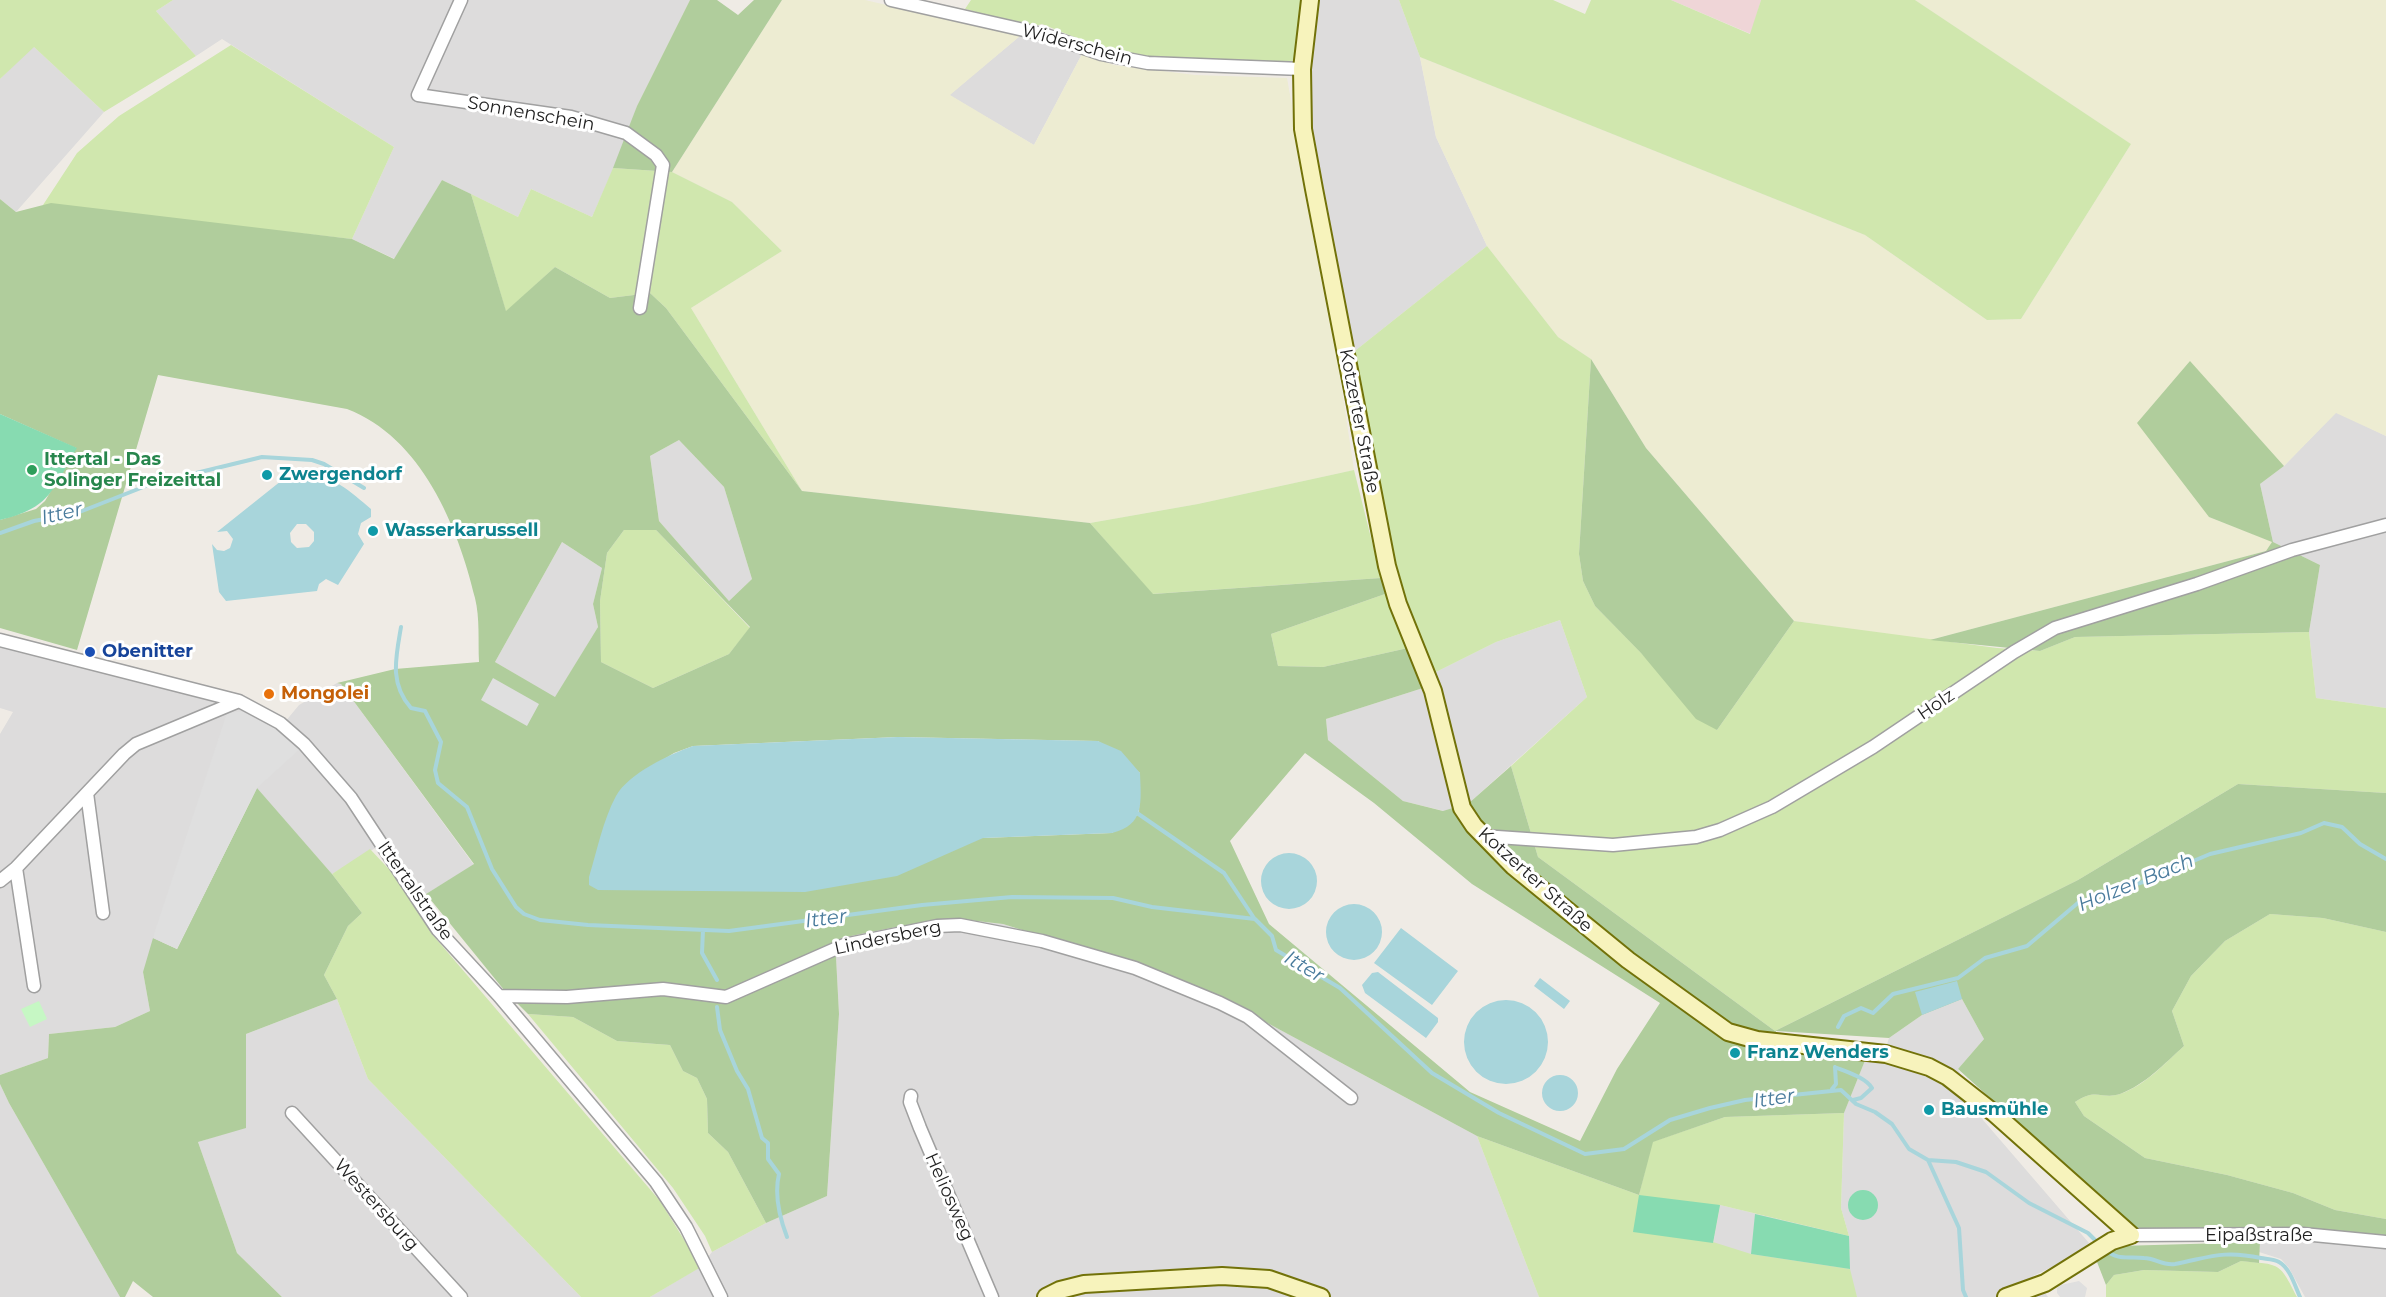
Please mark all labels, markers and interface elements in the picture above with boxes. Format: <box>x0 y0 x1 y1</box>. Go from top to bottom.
street label: Widerschein <box>1019 20 1135 70</box>
street label: Sonnenschein <box>466 92 596 136</box>
street label: Kotzerter Straße <box>1334 347 1384 495</box>
place label: Ittertal - Das Solinger Freizeittal <box>44 449 221 492</box>
marker: Ittertal - Das Solinger Freizeittal <box>25 463 39 477</box>
place label: Zwergendorf <box>279 464 402 486</box>
marker: Zwergendorf <box>260 468 274 482</box>
water label: Itter <box>39 498 85 530</box>
place label: Wasserkarussell <box>385 520 538 542</box>
marker: Wasserkarussell <box>366 524 380 538</box>
place label: Obenitter <box>102 641 193 663</box>
marker: Obenitter <box>83 645 97 659</box>
place label: Mongolei <box>281 683 369 705</box>
street label: Holz <box>1913 685 1959 725</box>
marker: Mongolei <box>262 687 276 701</box>
street label: Kotzerter Straße <box>1473 823 1597 937</box>
street label: Ittertalstraße <box>373 837 457 945</box>
water label: Holzer Bach <box>2075 849 2197 917</box>
water label: Itter <box>804 905 848 933</box>
street label: Lindersberg <box>832 916 944 960</box>
water label: Itter <box>1280 946 1328 988</box>
place label: Franz Wenders <box>1747 1042 1889 1064</box>
marker: Franz Wenders <box>1728 1046 1742 1060</box>
water label: Itter <box>1752 1084 1796 1114</box>
place label: Bausmühle <box>1941 1099 2048 1121</box>
marker: Bausmühle <box>1922 1103 1936 1117</box>
street label: Heliosweg <box>920 1150 978 1244</box>
street label: Westersburg <box>329 1155 423 1255</box>
street label: Eipaßstraße <box>2205 1225 2313 1247</box>

